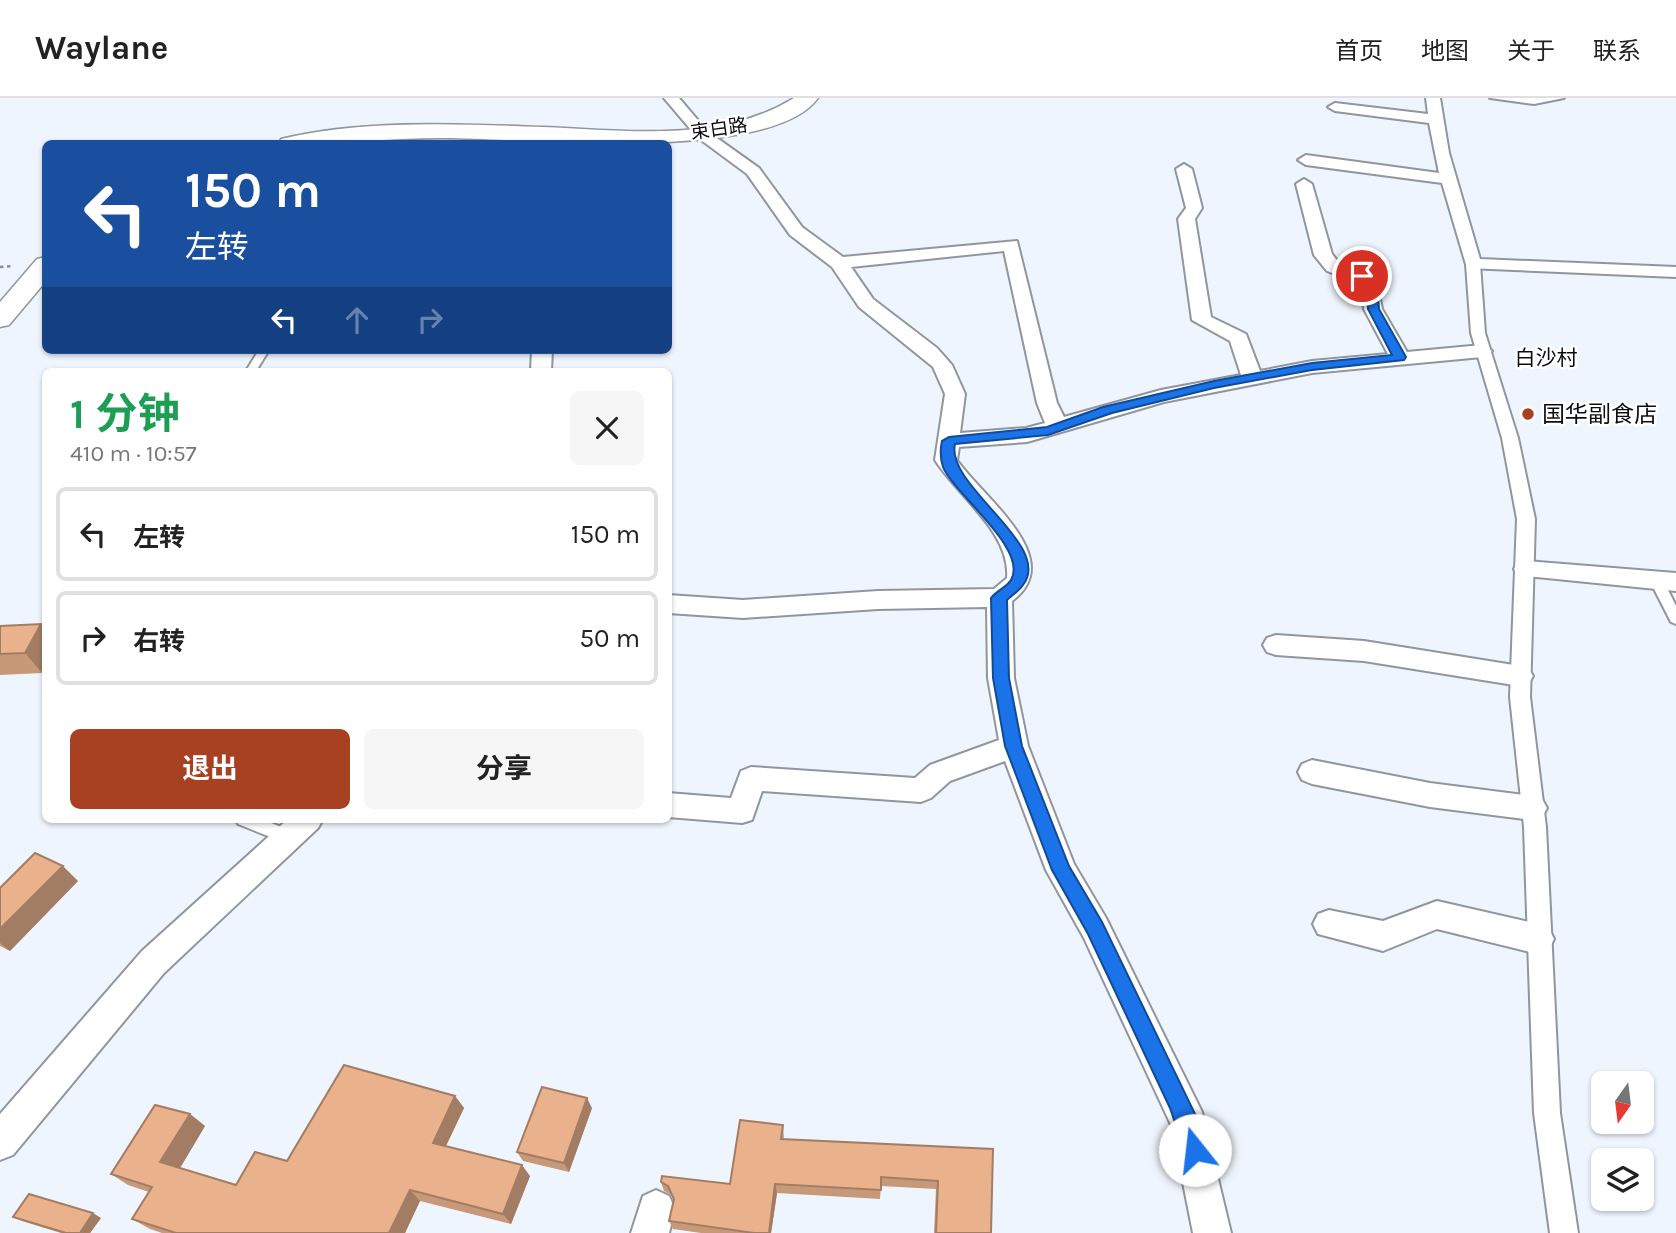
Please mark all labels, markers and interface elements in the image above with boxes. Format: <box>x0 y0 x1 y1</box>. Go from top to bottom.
text: Waylane <box>35 29 168 67</box>
text: 首页 <box>1335 37 1383 65</box>
text: 地图 <box>1421 37 1469 65</box>
text: 关于 <box>1507 37 1555 65</box>
text: 联系 <box>1593 37 1641 65</box>
street label: 束白路 <box>689 114 749 144</box>
text: 150 m <box>185 162 321 219</box>
icon: left <box>70 168 161 259</box>
text: 左转 <box>185 229 249 266</box>
pin <box>1332 246 1392 306</box>
icon: arrive <box>1343 257 1381 295</box>
icon: left <box>265 301 303 339</box>
icon: ahead <box>338 301 376 339</box>
icon: right <box>411 301 449 339</box>
district label: 白沙村 <box>1515 346 1578 370</box>
text: 1 分钟 <box>70 389 180 439</box>
button: close <box>570 391 644 465</box>
place label: 国华副食店 <box>1542 401 1657 428</box>
marker: 国华副食店 <box>1520 406 1536 422</box>
text: 410 m · 10:57 <box>70 440 196 467</box>
icon: left <box>74 515 112 553</box>
text: 150 m <box>571 519 640 550</box>
text: 左转 <box>133 522 185 553</box>
icon: right <box>74 619 112 657</box>
text: 50 m <box>579 623 640 654</box>
text: 右转 <box>133 626 185 657</box>
button: 退出 <box>70 729 350 809</box>
button: 分享 <box>364 729 644 809</box>
north arrow <box>1591 1071 1654 1134</box>
map controls <box>1591 1071 1654 1211</box>
position arrow <box>1158 1113 1232 1187</box>
button: layers <box>1591 1148 1654 1211</box>

